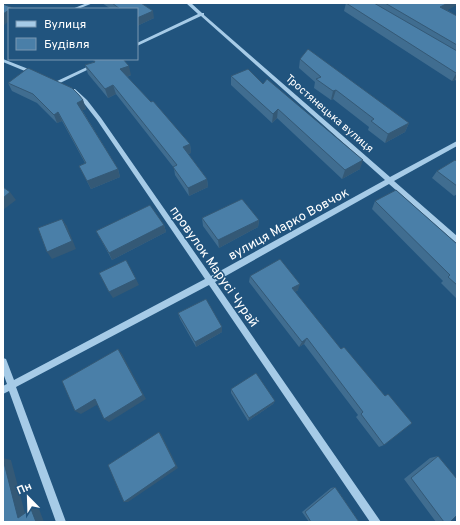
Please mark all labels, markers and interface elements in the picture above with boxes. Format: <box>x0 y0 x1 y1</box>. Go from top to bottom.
legend <box>8 8 138 60</box>
text: Вулиця <box>44 17 86 33</box>
text: Будівля <box>44 37 90 53</box>
street label: Тростянецька вулиця <box>282 72 376 156</box>
street label: вулиця Марко Вовчок <box>226 185 352 265</box>
street label: провулок Марусі Чурай <box>166 204 261 331</box>
north arrow <box>8 477 48 517</box>
text: Пн <box>15 479 34 498</box>

